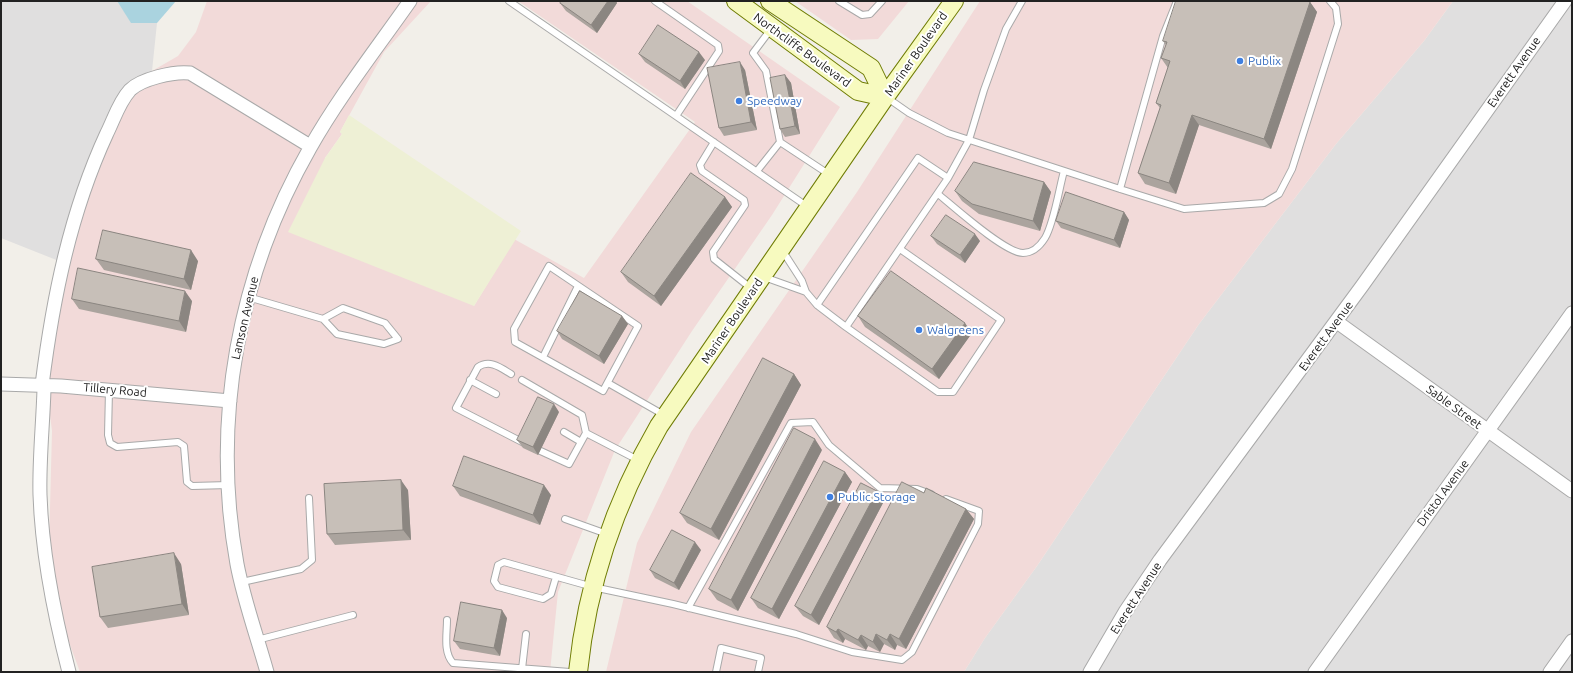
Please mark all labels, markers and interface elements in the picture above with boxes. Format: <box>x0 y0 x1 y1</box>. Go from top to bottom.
street label: Mariner Boulevard <box>882 9 950 99</box>
street label: Northcliffe Boulevard <box>751 10 853 90</box>
street label: Everett Avenue <box>1484 34 1544 110</box>
place label: Publix <box>1248 54 1281 68</box>
marker: Publix <box>1235 56 1245 66</box>
place label: Speedway <box>747 94 802 108</box>
marker: Speedway <box>734 96 744 106</box>
street label: Lamson Avenue <box>228 275 262 361</box>
street label: Mariner Boulevard <box>698 276 766 366</box>
street label: Everett Avenue <box>1296 298 1356 374</box>
place label: Walgreens <box>927 323 984 337</box>
marker: Walgreens <box>914 325 924 335</box>
street label: Tillery Road <box>83 380 147 400</box>
street label: Sable Street <box>1423 382 1485 432</box>
street label: Dristol Avenue <box>1414 457 1472 529</box>
place label: Public Storage <box>838 490 916 504</box>
marker: Public Storage <box>825 492 835 502</box>
street label: Everett Avenue <box>1107 559 1165 637</box>

